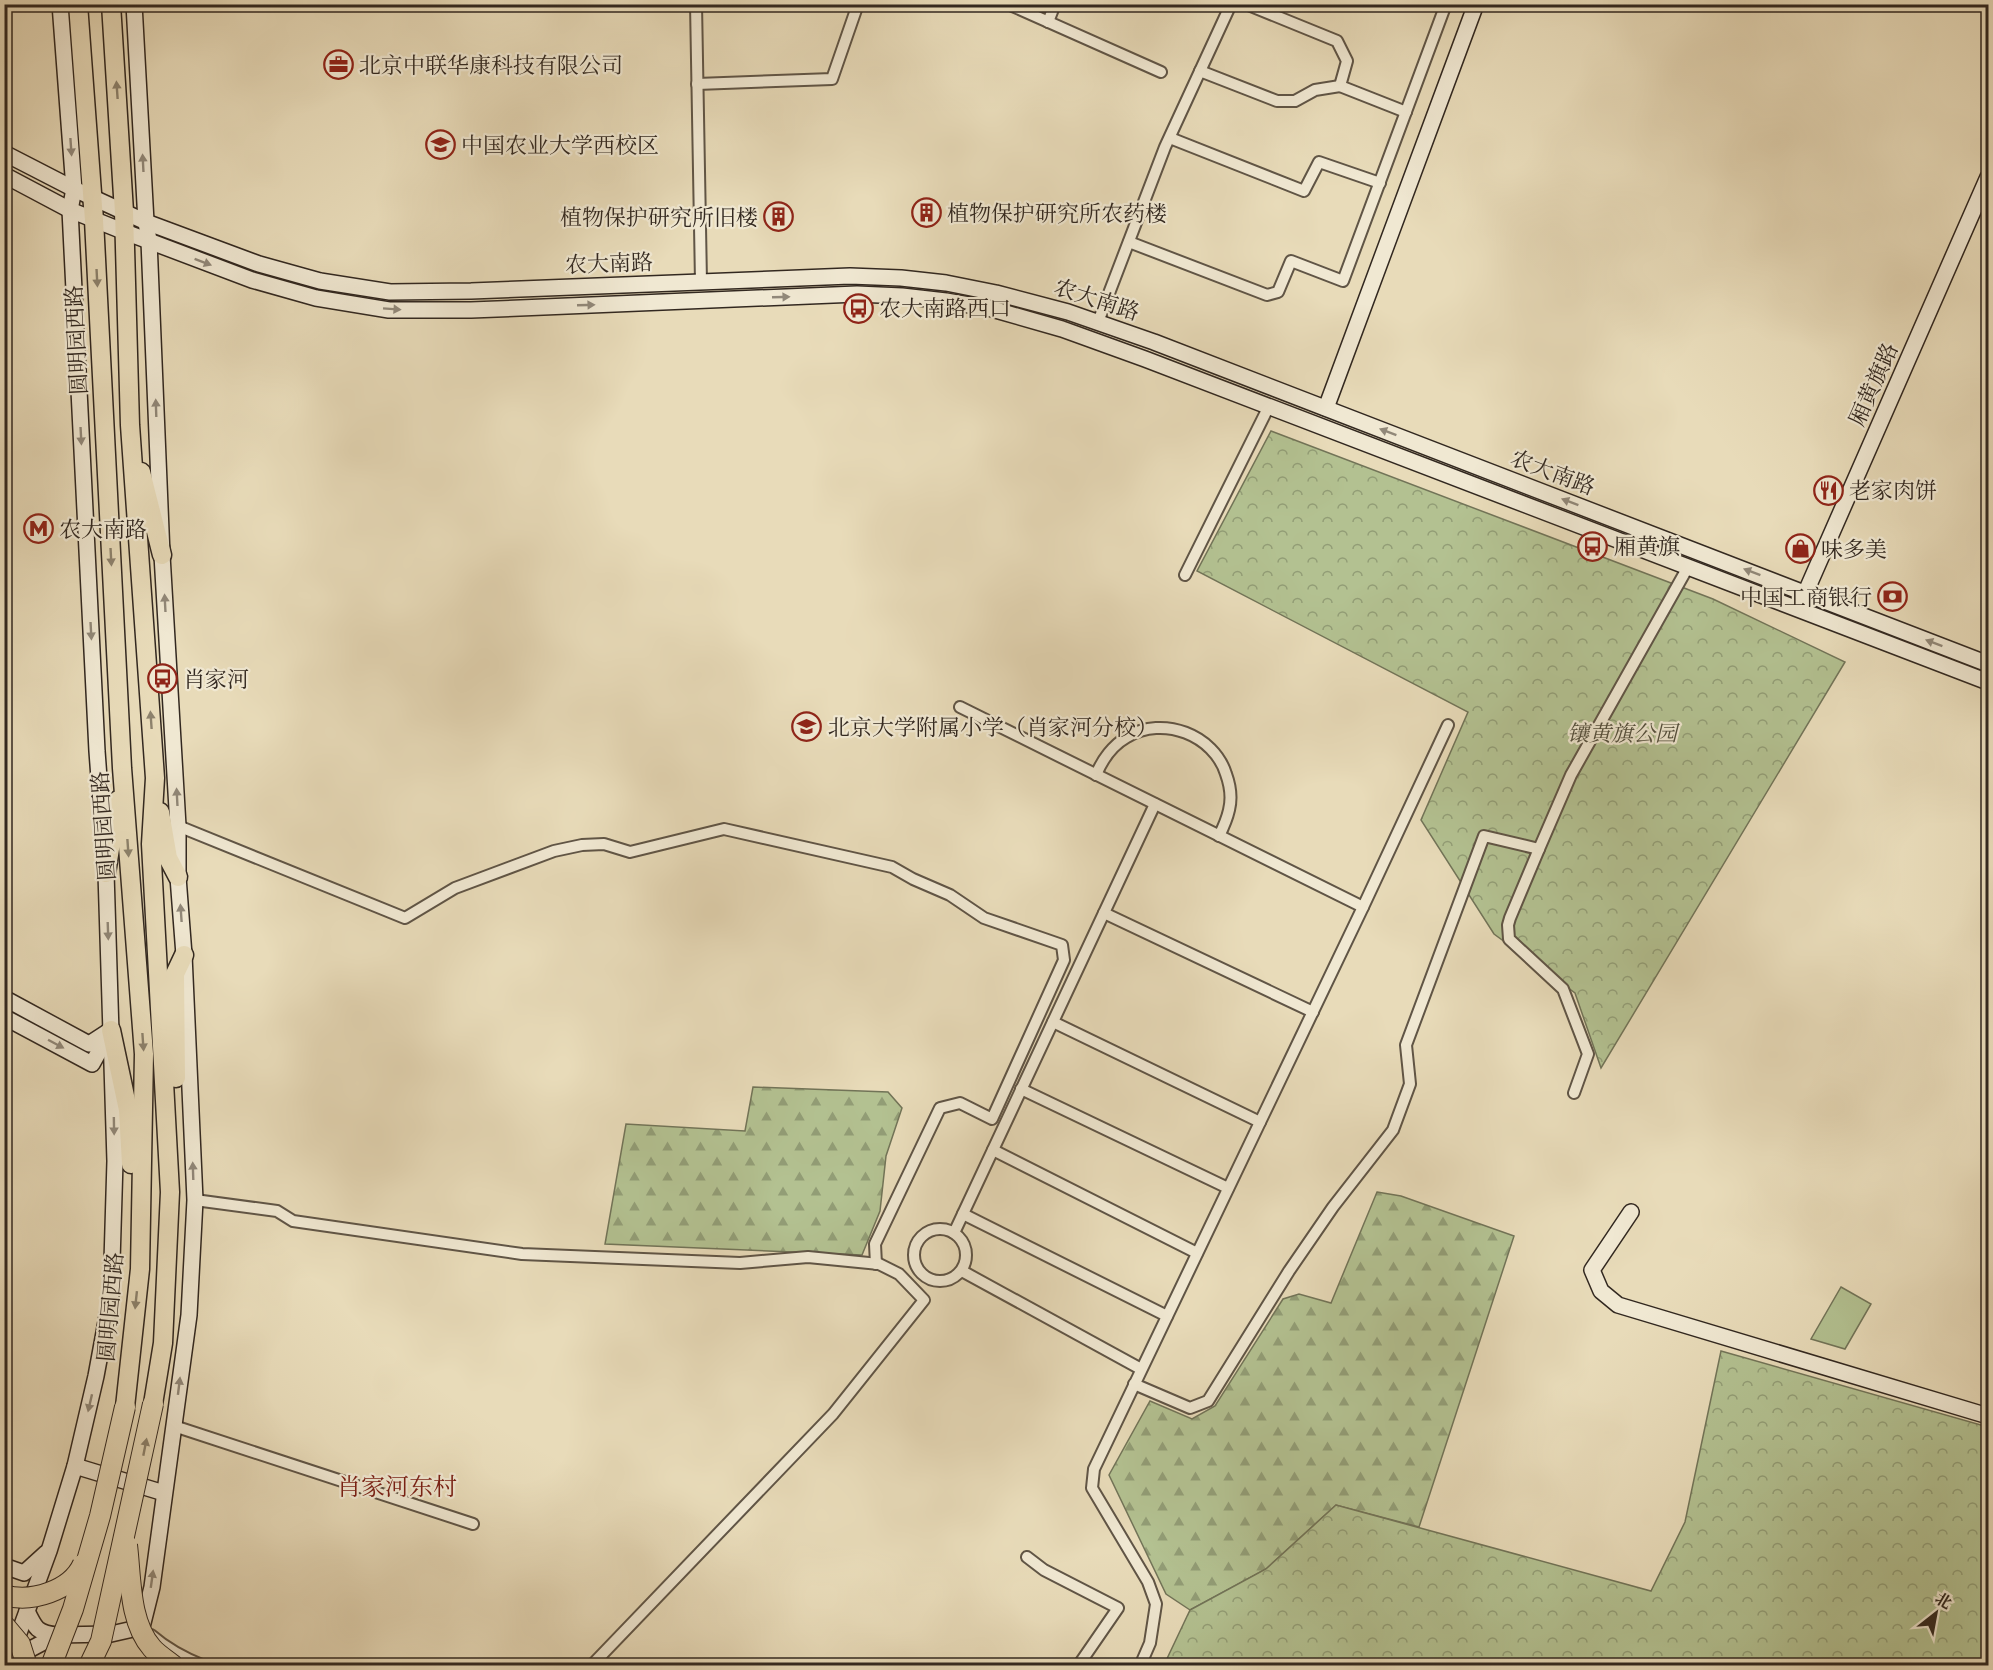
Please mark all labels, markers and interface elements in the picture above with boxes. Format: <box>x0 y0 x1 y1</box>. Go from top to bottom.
office icon: 北京中联华康科技有限公司 <box>322 49 354 81</box>
place label: 北京中联华康科技有限公司 <box>359 53 623 79</box>
one-way arrow <box>112 81 121 100</box>
school or university icon: 中国农业大学西校区 <box>424 129 456 161</box>
place label: 中国农业大学西校区 <box>461 133 659 159</box>
one-way arrow <box>66 137 75 156</box>
one-way arrow <box>138 154 147 173</box>
building icon: 植物保护研究所农药楼 <box>910 197 942 229</box>
building icon: 植物保护研究所旧楼 <box>763 201 795 233</box>
place label: 植物保护研究所农药楼 <box>947 201 1167 227</box>
place label: 植物保护研究所旧楼 <box>560 205 758 231</box>
street label: 农大南路 <box>565 249 653 279</box>
one-way arrow <box>195 257 213 267</box>
one-way arrow <box>93 269 102 288</box>
street label: 农大南路 <box>1051 274 1143 326</box>
street label: 圆明园西路 <box>61 284 93 396</box>
bus stop icon: 农大南路西口 <box>842 292 874 324</box>
one-way arrow <box>772 293 791 302</box>
place label: 农大南路西口 <box>879 296 1011 322</box>
one-way arrow <box>577 300 596 310</box>
one-way arrow <box>382 304 401 314</box>
street label: 厢黄旗路 <box>1844 339 1904 430</box>
one-way arrow <box>151 398 160 417</box>
one-way arrow <box>76 427 86 446</box>
one-way arrow <box>1379 427 1397 436</box>
street label: 农大南路 <box>1507 445 1598 501</box>
restaurant icon: 老家肉饼 <box>1812 474 1844 506</box>
place label: 老家肉饼 <box>1849 478 1937 504</box>
one-way arrow <box>1561 497 1579 507</box>
metro station icon: 农大南路 <box>22 513 54 545</box>
place label: 农大南路 <box>59 517 147 543</box>
bus stop icon: 厢黄旗 <box>1577 530 1609 562</box>
shop icon: 味多美 <box>1784 533 1816 565</box>
place label: 厢黄旗 <box>1614 534 1680 560</box>
place label: 味多美 <box>1821 537 1887 563</box>
one-way arrow <box>107 548 116 567</box>
one-way arrow <box>1743 567 1761 577</box>
bank icon: 中国工商银行 <box>1877 581 1909 613</box>
place label: 中国工商银行 <box>1740 585 1872 611</box>
one-way arrow <box>160 593 170 612</box>
one-way arrow <box>86 621 95 640</box>
one-way arrow <box>1925 637 1943 647</box>
bus stop icon: 肖家河 <box>146 663 178 695</box>
place label: 肖家河 <box>183 667 249 693</box>
one-way arrow <box>146 710 155 729</box>
school or university icon: 北京大学附属小学（肖家河分校） <box>791 711 823 743</box>
place label: 北京大学附属小学（肖家河分校） <box>828 715 1158 741</box>
park label: 镶黄旗公园 <box>1567 721 1680 747</box>
street label: 圆明园西路 <box>87 770 121 882</box>
one-way arrow <box>172 788 181 807</box>
one-way arrow <box>124 838 133 857</box>
one-way arrow <box>176 904 186 923</box>
one-way arrow <box>104 921 113 940</box>
one-way arrow <box>138 1033 147 1052</box>
one-way arrow <box>47 1039 65 1049</box>
one-way arrow <box>109 1116 118 1135</box>
one-way arrow <box>189 1161 198 1180</box>
street label: 圆明园西路 <box>93 1251 129 1363</box>
one-way arrow <box>132 1290 141 1309</box>
one-way arrow <box>175 1377 184 1396</box>
one-way arrow <box>84 1393 94 1412</box>
one-way arrow <box>141 1437 150 1456</box>
district label: 肖家河东村 <box>337 1473 457 1501</box>
one-way arrow <box>148 1570 157 1589</box>
north arrow <box>1906 1583 1966 1643</box>
text: 北 <box>1932 1588 1955 1613</box>

